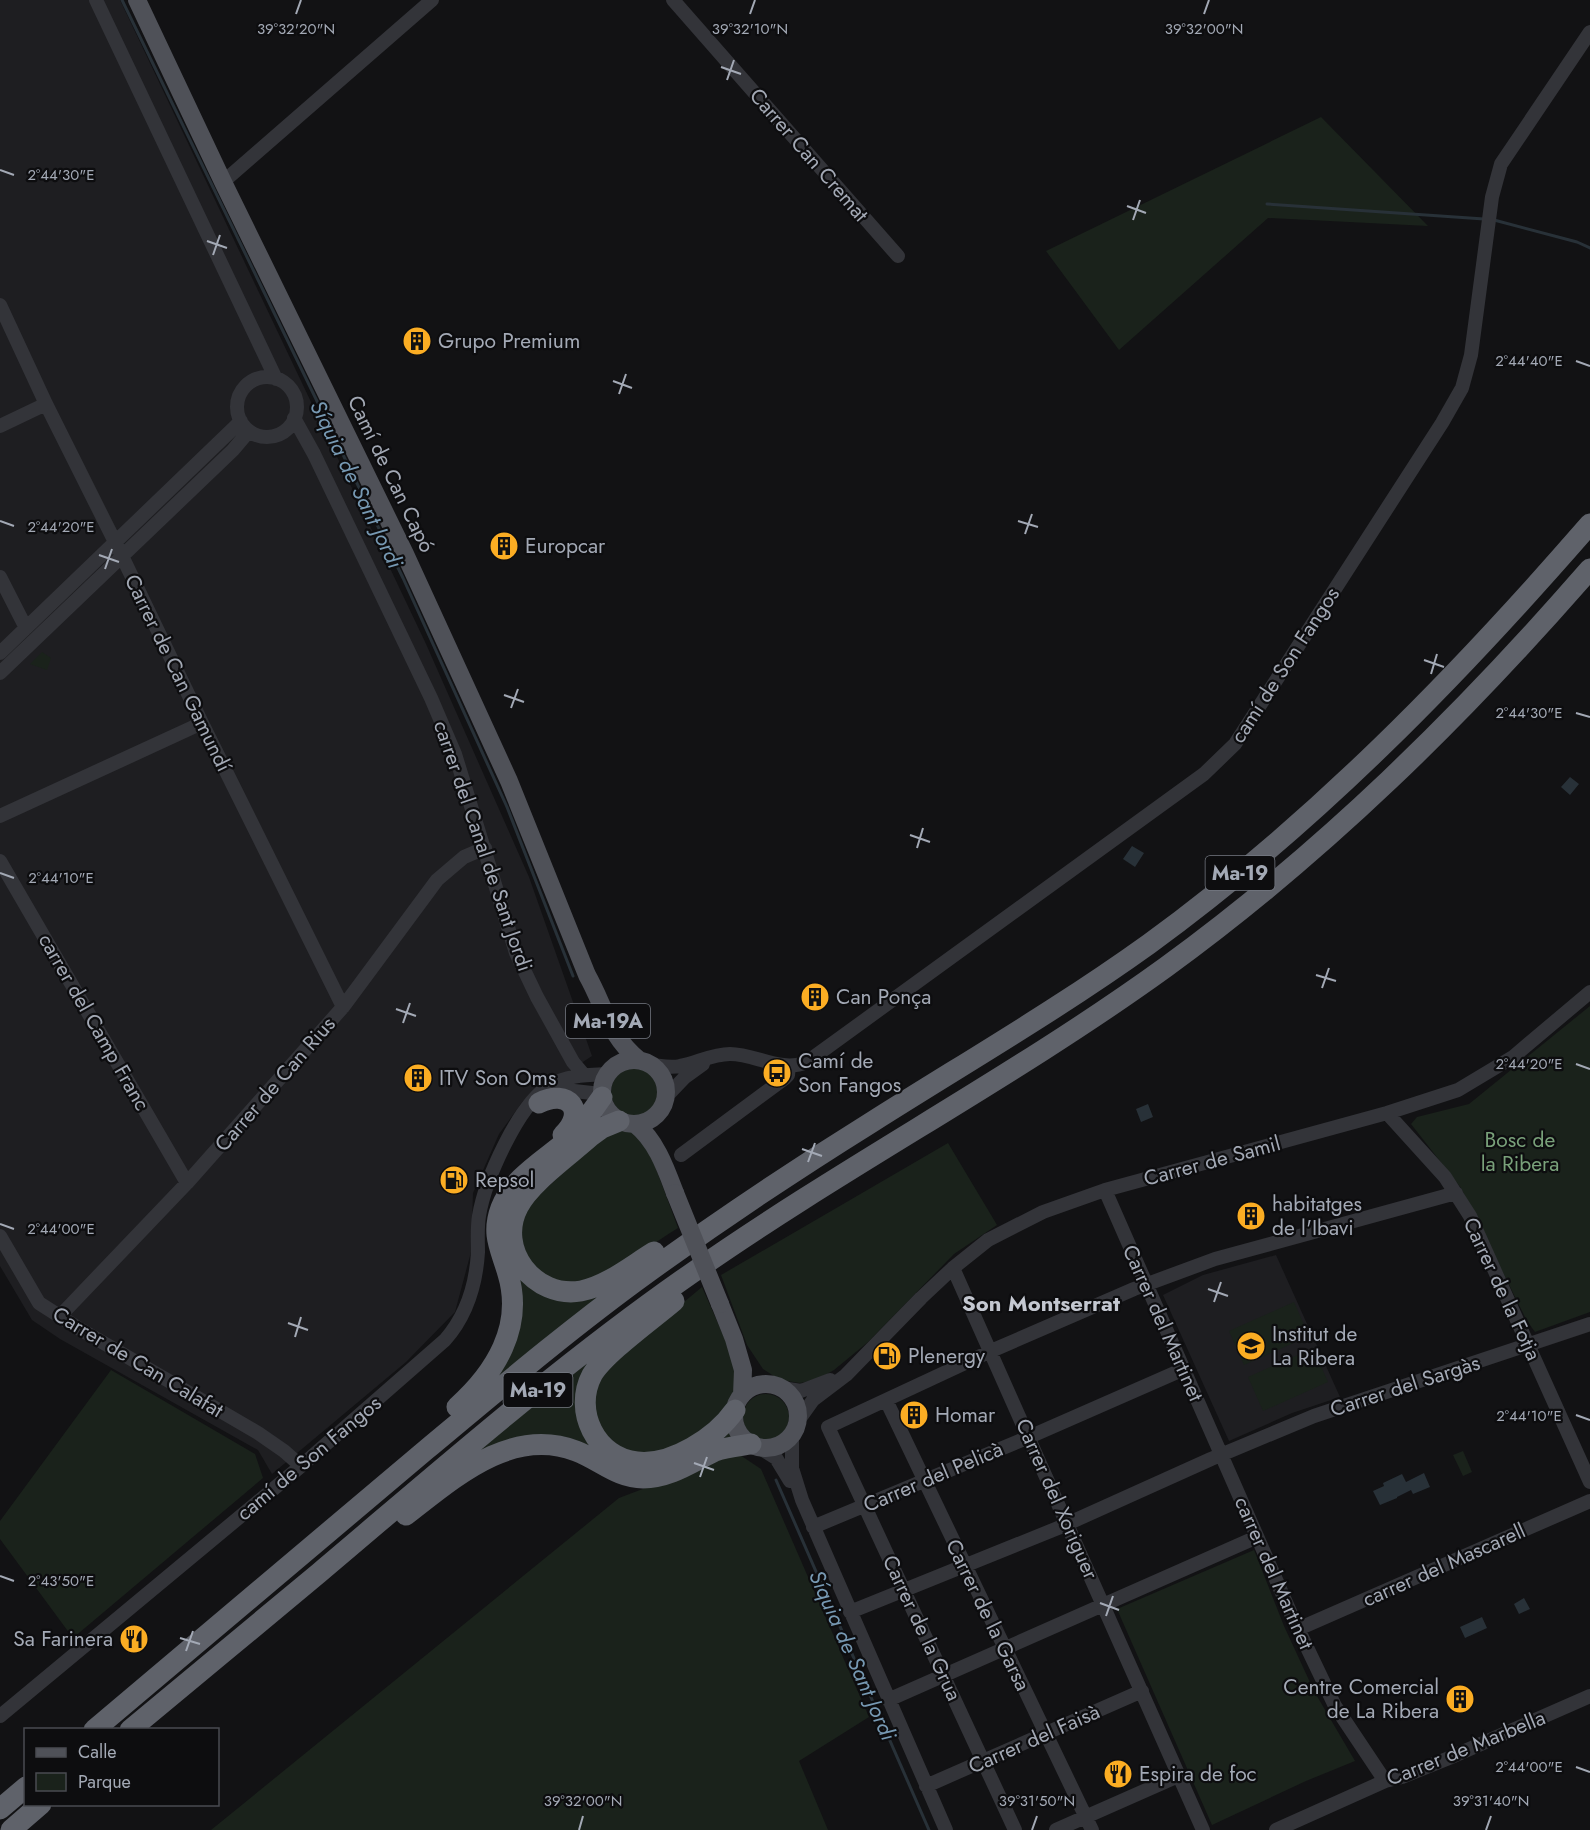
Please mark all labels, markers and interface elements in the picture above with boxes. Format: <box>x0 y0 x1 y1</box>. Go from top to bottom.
text: 39°32'20"N <box>257 18 335 40</box>
text: 39°32'10"N <box>712 18 788 40</box>
text: 39°32'00"N <box>1165 18 1243 40</box>
street label: Carrer Can Cremat <box>742 82 876 228</box>
text: 2°44'30"E <box>28 164 94 186</box>
building icon: Grupo Premium <box>401 325 433 357</box>
place label: Grupo Premium <box>438 326 580 356</box>
text: 2°44'40"E <box>1495 350 1563 372</box>
street label: Camí de Can Capó <box>340 390 442 558</box>
water label: Síquia de Sant Jordi <box>302 395 412 574</box>
text: 2°44'20"E <box>27 516 95 538</box>
building icon: Europcar <box>488 530 520 562</box>
place label: Europcar <box>525 531 606 561</box>
street label: Carrer de Can Gamundí <box>117 569 240 778</box>
street label: camí de Son Fangos <box>1223 581 1347 749</box>
text: 2°44'30"E <box>1496 702 1562 724</box>
street label: carrer del Canal de Sant Jordi <box>426 717 540 975</box>
road number: Ma-19 <box>1206 856 1274 890</box>
text: 2°44'10"E <box>28 867 94 889</box>
street label: carrer del Camp Franc <box>31 928 157 1116</box>
building icon: Can Ponça <box>799 981 831 1013</box>
place label: Can Ponça <box>836 982 931 1012</box>
road number: Ma-19A <box>566 1004 650 1038</box>
street label: Carrer de Can Rius <box>208 1010 342 1158</box>
place label: Camí de Son Fangos <box>798 1046 901 1100</box>
text: 2°44'20"E <box>1495 1053 1563 1075</box>
bus stop icon: Camí de Son Fangos <box>761 1057 793 1089</box>
building icon: ITV Son Oms <box>402 1062 434 1094</box>
place label: ITV Son Oms <box>439 1063 556 1093</box>
park label: Bosc de la Ribera <box>1481 1125 1559 1179</box>
street label: Carrer de Samil <box>1140 1128 1284 1194</box>
fuel station icon: Repsol <box>438 1164 470 1196</box>
place label: Repsol <box>475 1165 534 1195</box>
place label: habitatges de l'Ibavi <box>1272 1189 1362 1243</box>
building icon: habitatges de l'Ibavi <box>1235 1200 1267 1232</box>
street label: Carrer de la Fotja <box>1456 1212 1548 1366</box>
text: 2°44'00"E <box>27 1218 95 1240</box>
street label: Carrer del Martinet <box>1115 1240 1211 1406</box>
district label: Son Montserrat <box>962 1287 1120 1319</box>
street label: Carrer de Can Calafat <box>47 1299 229 1425</box>
place label: Institut de La Ribera <box>1272 1319 1358 1373</box>
school or university icon: Institut de La Ribera <box>1235 1330 1267 1362</box>
fuel station icon: Plenergy <box>871 1340 903 1372</box>
place label: Plenergy <box>908 1341 986 1371</box>
street label: Carrer del Sargàs <box>1326 1348 1484 1424</box>
road number: Ma-19 <box>504 1373 572 1407</box>
street label: camí de Son Fangos <box>230 1388 388 1528</box>
building icon: Homar <box>898 1399 930 1431</box>
place label: Homar <box>935 1400 996 1430</box>
text: 2°44'10"E <box>1496 1405 1562 1427</box>
street label: Carrer del Xoriguer <box>1008 1414 1106 1585</box>
street label: Carrer del Pelicà <box>859 1434 1007 1520</box>
street label: carrer del Martinet <box>1227 1492 1321 1654</box>
street label: carrer del Mascarell <box>1358 1516 1530 1614</box>
street label: Carrer de la Garsa <box>938 1534 1038 1696</box>
street label: Carrer de la Grua <box>875 1550 969 1706</box>
water label: Síquia de Sant Jordi <box>801 1565 905 1746</box>
text: 2°43'50"E <box>28 1570 94 1592</box>
restaurant icon: Sa Farinera <box>118 1623 150 1655</box>
place label: Sa Farinera <box>13 1624 113 1654</box>
place label: Centre Comercial de La Ribera <box>1283 1672 1439 1726</box>
building icon: Centre Comercial de La Ribera <box>1444 1683 1476 1715</box>
street label: Carrer del Faisà <box>964 1697 1104 1781</box>
street label: Carrer de Marbella <box>1382 1702 1550 1794</box>
legend <box>24 1728 219 1806</box>
text: Calle <box>78 1739 117 1765</box>
text: 2°44'00"E <box>1495 1756 1563 1778</box>
restaurant icon: Espira de foc <box>1102 1758 1134 1790</box>
place label: Espira de foc <box>1139 1759 1257 1789</box>
text: Parque <box>78 1769 131 1795</box>
text: 39°32'00"N <box>544 1790 622 1812</box>
text: 39°31'50"N <box>999 1790 1075 1812</box>
text: 39°31'40"N <box>1453 1790 1529 1812</box>

